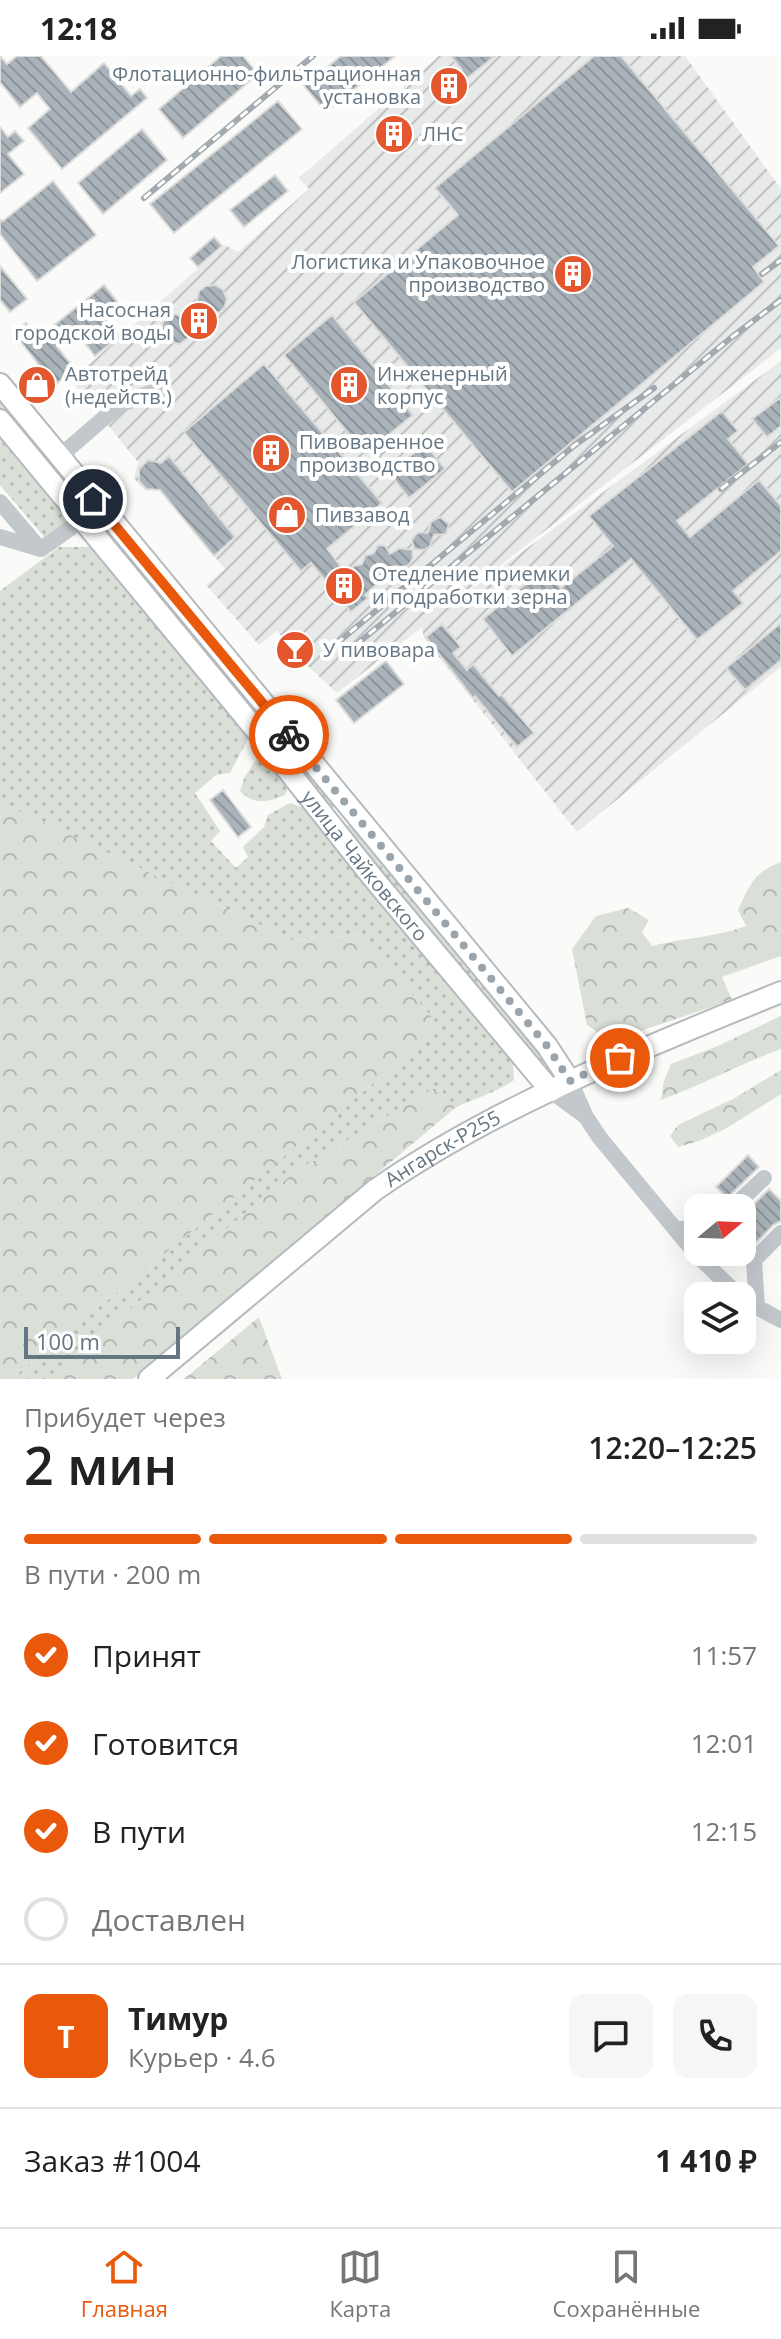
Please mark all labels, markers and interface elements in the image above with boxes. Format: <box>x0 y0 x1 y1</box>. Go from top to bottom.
text: 12:18 <box>40 8 117 49</box>
place label: Флотационно-фильтрационная установка <box>112 60 421 110</box>
building icon: Флотационно-фильтрационная установка <box>428 65 470 107</box>
building icon: ЛНС <box>373 113 415 155</box>
place label: ЛНС <box>422 120 463 147</box>
place label: Логистика и Упаковочное производство <box>292 248 545 298</box>
building icon: Логистика и Упаковочное производство <box>552 253 594 295</box>
place label: Насосная городской воды <box>14 296 171 346</box>
building icon: Насосная городской воды <box>178 300 220 342</box>
place label: Автотрейд (недейств.) <box>65 360 172 410</box>
place label: Инженерный корпус <box>377 360 508 410</box>
shop icon: Автотрейд (недейств.) <box>16 364 58 406</box>
building icon: Инженерный корпус <box>328 364 370 406</box>
place label: Пивоваренное производство <box>299 428 444 478</box>
building icon: Пивоваренное производство <box>250 432 292 474</box>
pin <box>59 465 127 533</box>
icon: home <box>71 477 115 521</box>
shop icon: Пивзавод <box>266 494 308 536</box>
place label: Пивзавод <box>315 501 410 528</box>
place label: Отедление приемки и подработки зерна <box>372 560 570 610</box>
building icon: Отедление приемки и подработки зерна <box>323 565 365 607</box>
bar icon: У пивовара <box>274 629 316 671</box>
place label: У пивовара <box>323 636 435 663</box>
courier <box>249 695 329 775</box>
icon: bike <box>267 713 311 757</box>
street label: улица Чайковского <box>296 784 434 947</box>
pin <box>586 1024 654 1092</box>
icon: bag <box>598 1036 642 1080</box>
street label: Ангарск-Р255 <box>379 1104 505 1193</box>
north arrow <box>684 1194 756 1266</box>
map controls <box>684 1194 756 1354</box>
button: layers <box>684 1282 756 1354</box>
scale bar <box>24 1323 180 1359</box>
text: 100 m <box>36 1326 100 1356</box>
text: Прибудет через <box>24 1399 226 1435</box>
text: 12:20–12:25 <box>588 1427 757 1468</box>
text: 2 мин <box>24 1429 177 1500</box>
text: В пути · 200 m <box>24 1556 201 1592</box>
icon: check <box>24 1633 68 1677</box>
text: Принят <box>92 1635 201 1676</box>
text: 11:57 <box>691 1637 757 1673</box>
icon: check <box>24 1721 68 1765</box>
text: Готовится <box>92 1723 239 1764</box>
text: 12:01 <box>691 1725 757 1761</box>
icon: check <box>24 1809 68 1853</box>
text: В пути <box>92 1811 186 1852</box>
text: 12:15 <box>691 1813 757 1849</box>
text: Доставлен <box>92 1899 246 1940</box>
button: chat <box>569 1994 653 2078</box>
button: phone <box>673 1994 757 2078</box>
text: Тимур <box>128 1998 228 2039</box>
text: Т <box>57 2016 75 2057</box>
text: Курьер · 4.6 <box>128 2039 276 2075</box>
text: Заказ #1004 <box>24 2140 201 2181</box>
text: 1 410 ₽ <box>655 2140 757 2181</box>
tab: Главная <box>81 2245 168 2323</box>
tab: Карта <box>329 2245 391 2323</box>
tab: Сохранённые <box>553 2245 700 2323</box>

